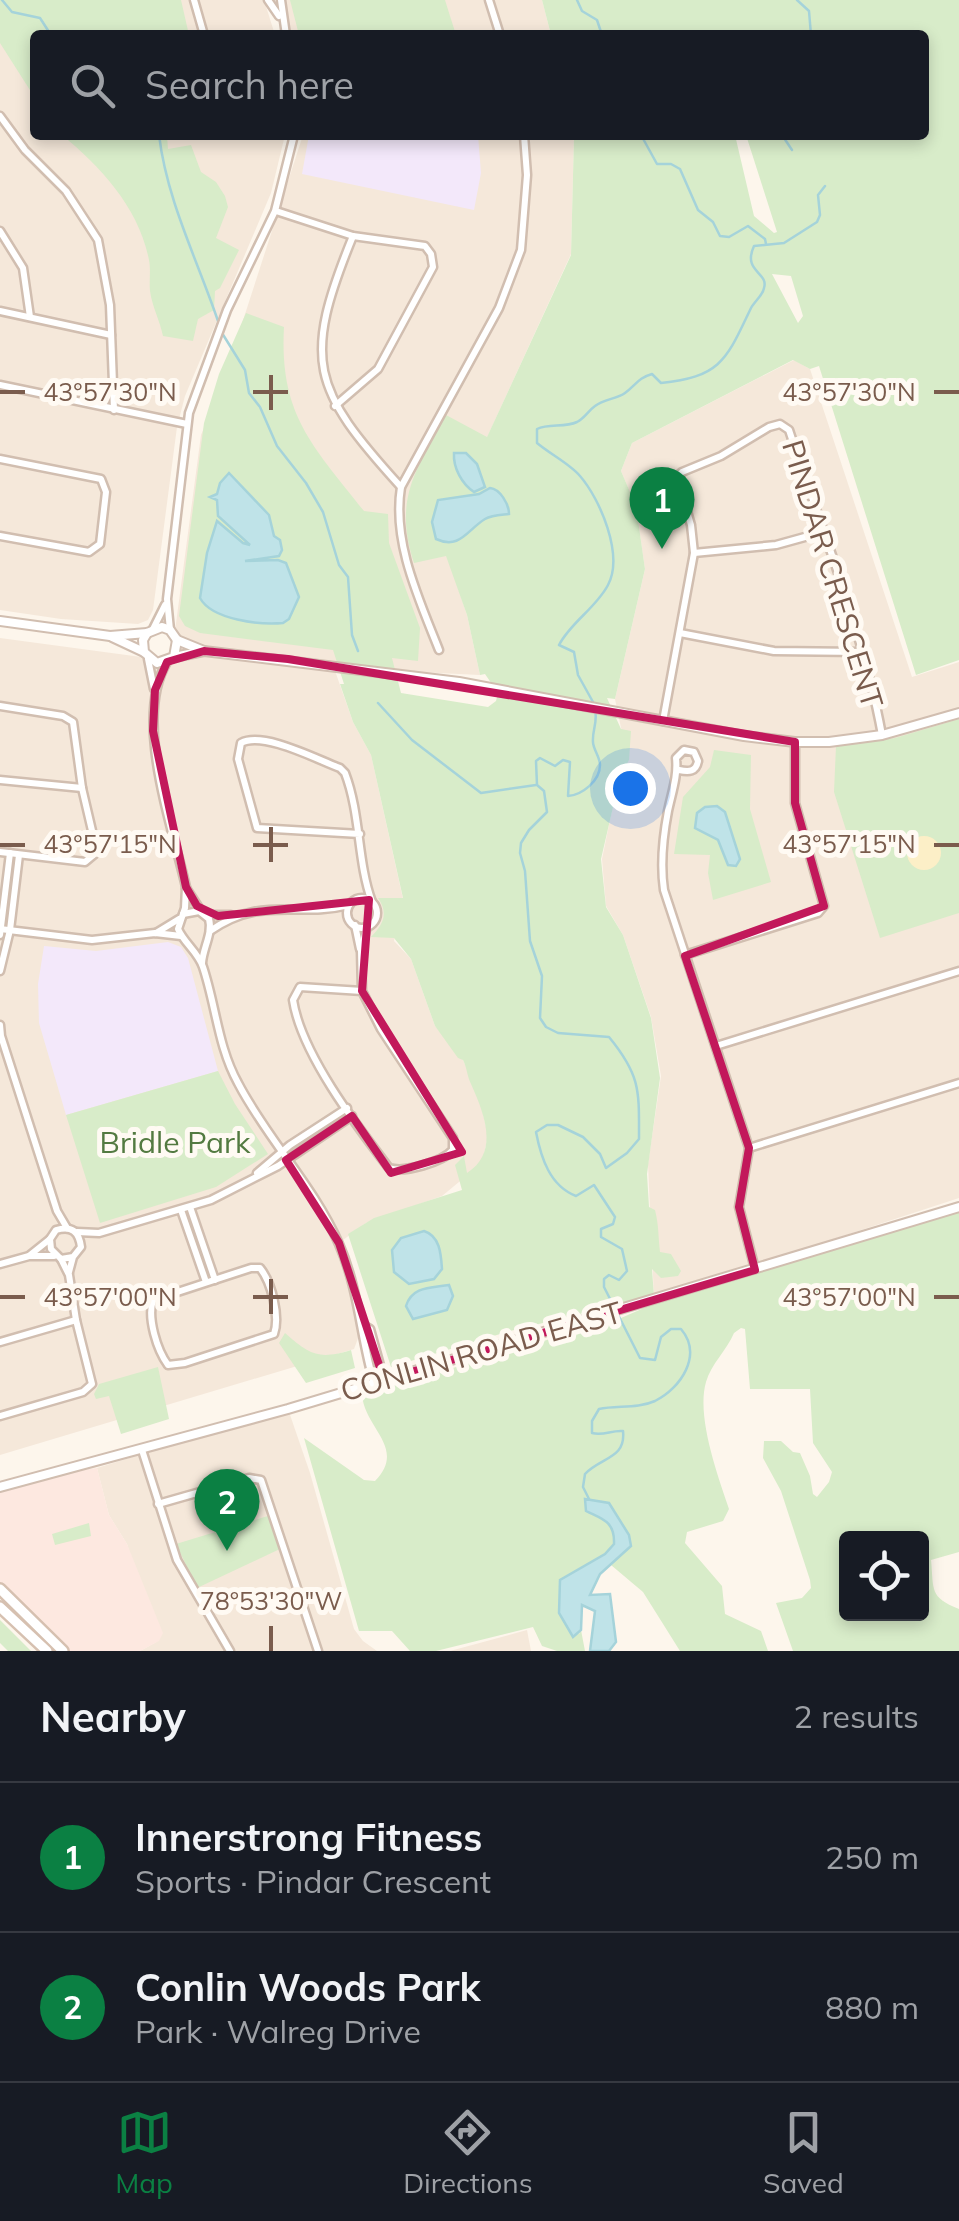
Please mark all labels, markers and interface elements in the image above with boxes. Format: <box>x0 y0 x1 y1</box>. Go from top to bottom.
search box <box>30 30 929 140</box>
icon: search <box>65 58 120 113</box>
text: Search here <box>145 61 354 109</box>
text: 43°57'30"N <box>43 376 177 407</box>
text: 43°57'30"N <box>782 376 916 407</box>
street label: PINDAR CRESCENT <box>774 435 892 713</box>
pin: 1 <box>630 466 694 549</box>
your location <box>605 763 656 814</box>
text: 43°57'15"N <box>43 828 177 859</box>
text: 43°57'15"N <box>782 828 916 859</box>
park label: Bridle Park <box>100 1123 251 1161</box>
text: 43°57'00"N <box>43 1281 177 1312</box>
text: 43°57'00"N <box>782 1281 916 1312</box>
street label: CONLIN ROAD EAST <box>336 1293 626 1409</box>
pin: 2 <box>194 1468 260 1551</box>
map controls <box>839 1531 929 1621</box>
button: locate <box>839 1531 929 1621</box>
text: 78°53'30"W <box>200 1585 342 1616</box>
text: Nearby <box>40 1690 186 1743</box>
text: 2 results <box>794 1696 919 1736</box>
text: Innerstrong Fitness <box>135 1813 482 1861</box>
text: 1 <box>63 1837 82 1877</box>
text: 250 m <box>825 1837 919 1877</box>
text: Sports · Pindar Crescent <box>135 1861 491 1901</box>
text: Conlin Woods Park <box>135 1963 480 2011</box>
text: 2 <box>63 1987 82 2027</box>
text: 880 m <box>825 1987 919 2027</box>
text: Park · Walreg Drive <box>135 2011 421 2051</box>
tab: Map <box>115 2105 173 2200</box>
tab: Directions <box>403 2105 533 2200</box>
tab: Saved <box>763 2105 844 2200</box>

